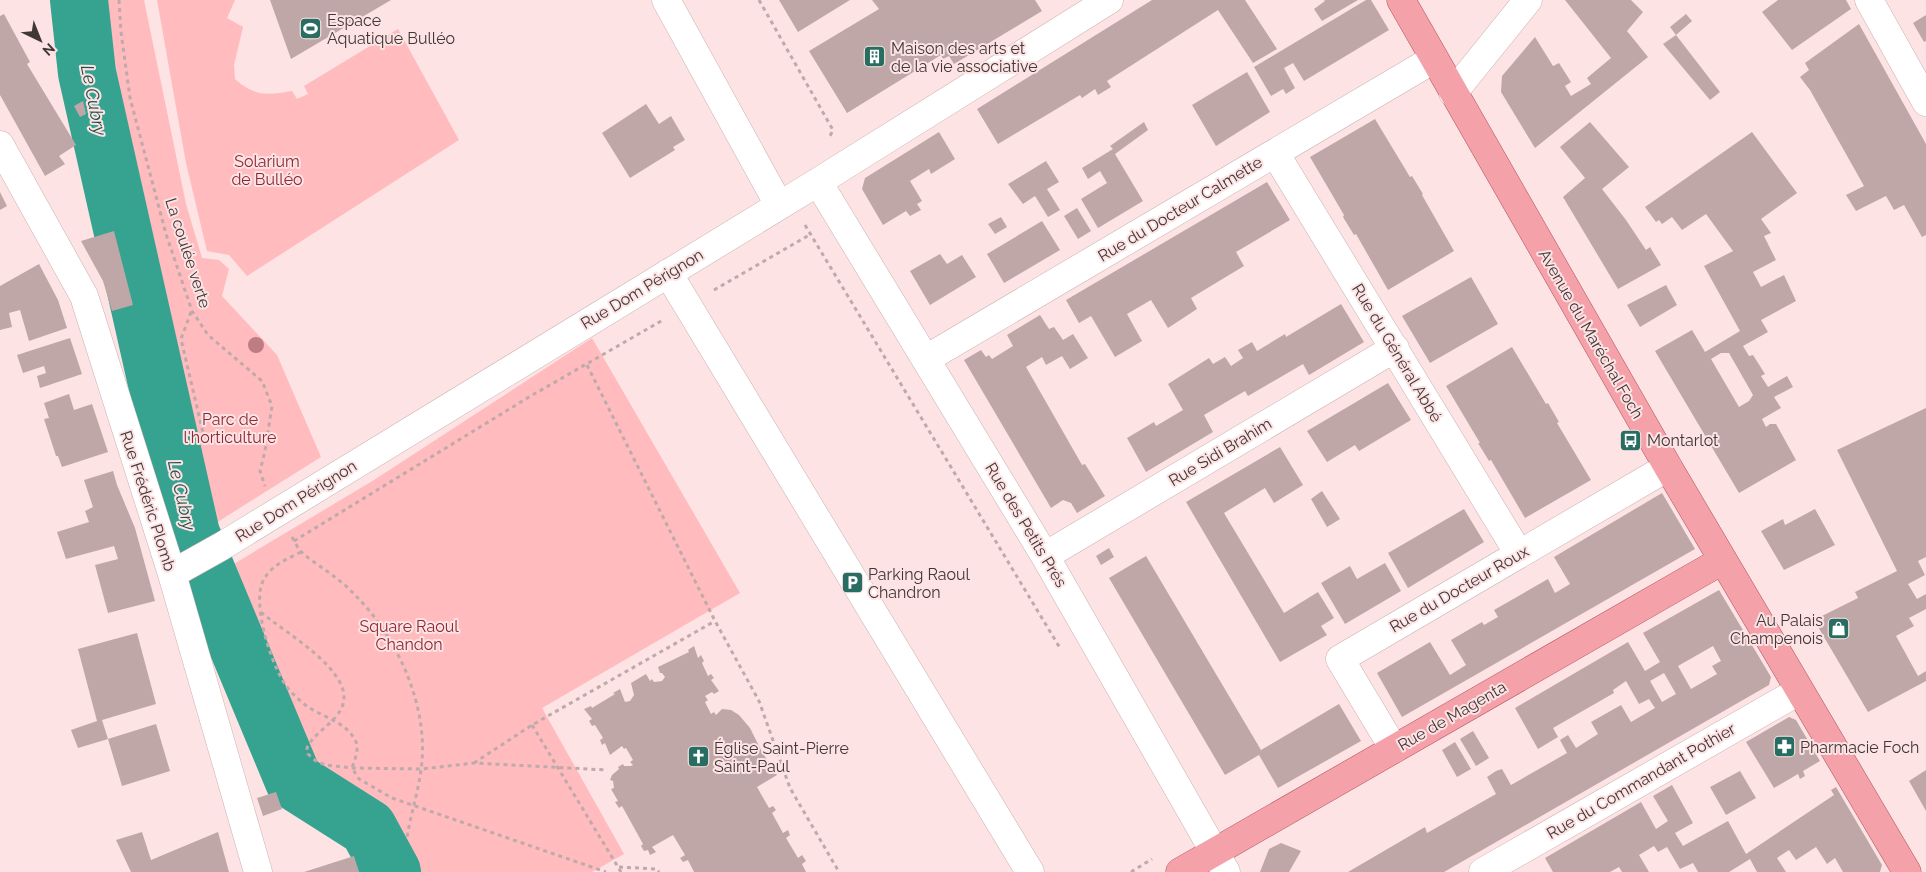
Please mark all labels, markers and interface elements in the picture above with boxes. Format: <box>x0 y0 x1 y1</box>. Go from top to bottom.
place label: Espace Aquatique Bulléo <box>327 11 455 48</box>
north arrow <box>15 15 65 65</box>
sports icon: Espace Aquatique Bulléo <box>299 17 323 41</box>
place label: Maison des arts et de la vie associative <box>891 39 1038 76</box>
text: N <box>40 40 58 59</box>
building icon: Maison des arts et de la vie associative <box>863 45 887 69</box>
water label: Le Cubry <box>77 63 111 138</box>
park label: Solarium de Bulléo <box>231 152 303 189</box>
street label: Rue du Docteur Calmette <box>1095 152 1265 266</box>
street label: La coulée verte <box>161 196 215 310</box>
street label: Rue Dom Pérignon <box>577 245 707 333</box>
street label: Avenue du Maréchal Foch <box>1535 246 1647 422</box>
street label: Rue du Général Abbé <box>1348 280 1446 426</box>
park label: Parc de l'horticulture <box>184 410 276 447</box>
street label: Rue Sidi Brahim <box>1165 414 1275 490</box>
street label: Rue Frédéric Plomb <box>116 428 180 574</box>
bus stop icon: Montarlot <box>1619 428 1643 452</box>
place label: Montarlot <box>1647 431 1719 450</box>
street label: Rue Dom Pérignon <box>232 456 360 546</box>
water label: Le Cubry <box>164 458 201 533</box>
street label: Rue des Petits Prés <box>981 459 1071 591</box>
street label: Rue du Docteur Roux <box>1386 541 1532 637</box>
place label: Parking Raoul Chandron <box>868 565 971 602</box>
parking icon: Parking Raoul Chandron <box>840 571 864 595</box>
place label: Au Palais Champenois <box>1730 611 1823 648</box>
park label: Square Raoul Chandon <box>359 617 459 654</box>
shop icon: Au Palais Champenois <box>1827 617 1851 641</box>
street label: Rue de Magenta <box>1394 677 1510 755</box>
street label: Rue du Commandant Pothier <box>1543 719 1739 843</box>
pharmacy icon: Pharmacie Foch <box>1772 735 1796 759</box>
place label: Église Saint-Pierre Saint-Paul <box>714 738 849 776</box>
place label: Pharmacie Foch <box>1800 738 1919 757</box>
church icon: Église Saint-Pierre Saint-Paul <box>686 745 710 769</box>

